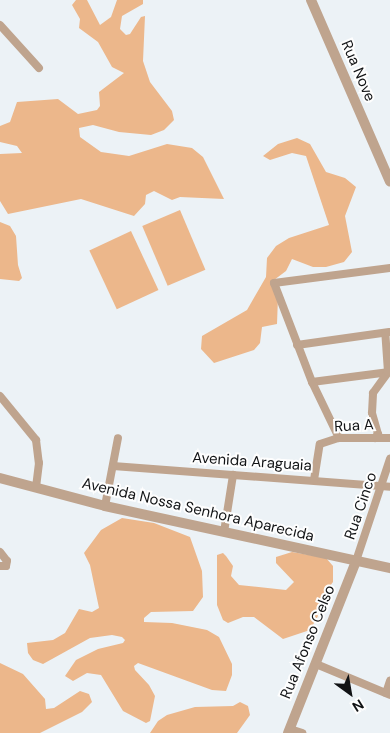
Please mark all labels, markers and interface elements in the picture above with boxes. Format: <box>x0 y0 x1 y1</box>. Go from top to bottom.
street label: Rua Nove <box>337 38 379 104</box>
street label: Rua A <box>334 416 374 436</box>
street label: Avenida Araguaia <box>192 449 312 475</box>
street label: Rua Cinco <box>341 470 381 542</box>
street label: Avenida Nossa Senhora Aparecida <box>80 475 316 545</box>
street label: Rua Afonso Celso <box>277 582 339 702</box>
north arrow <box>325 668 375 718</box>
text: N <box>349 695 367 716</box>

